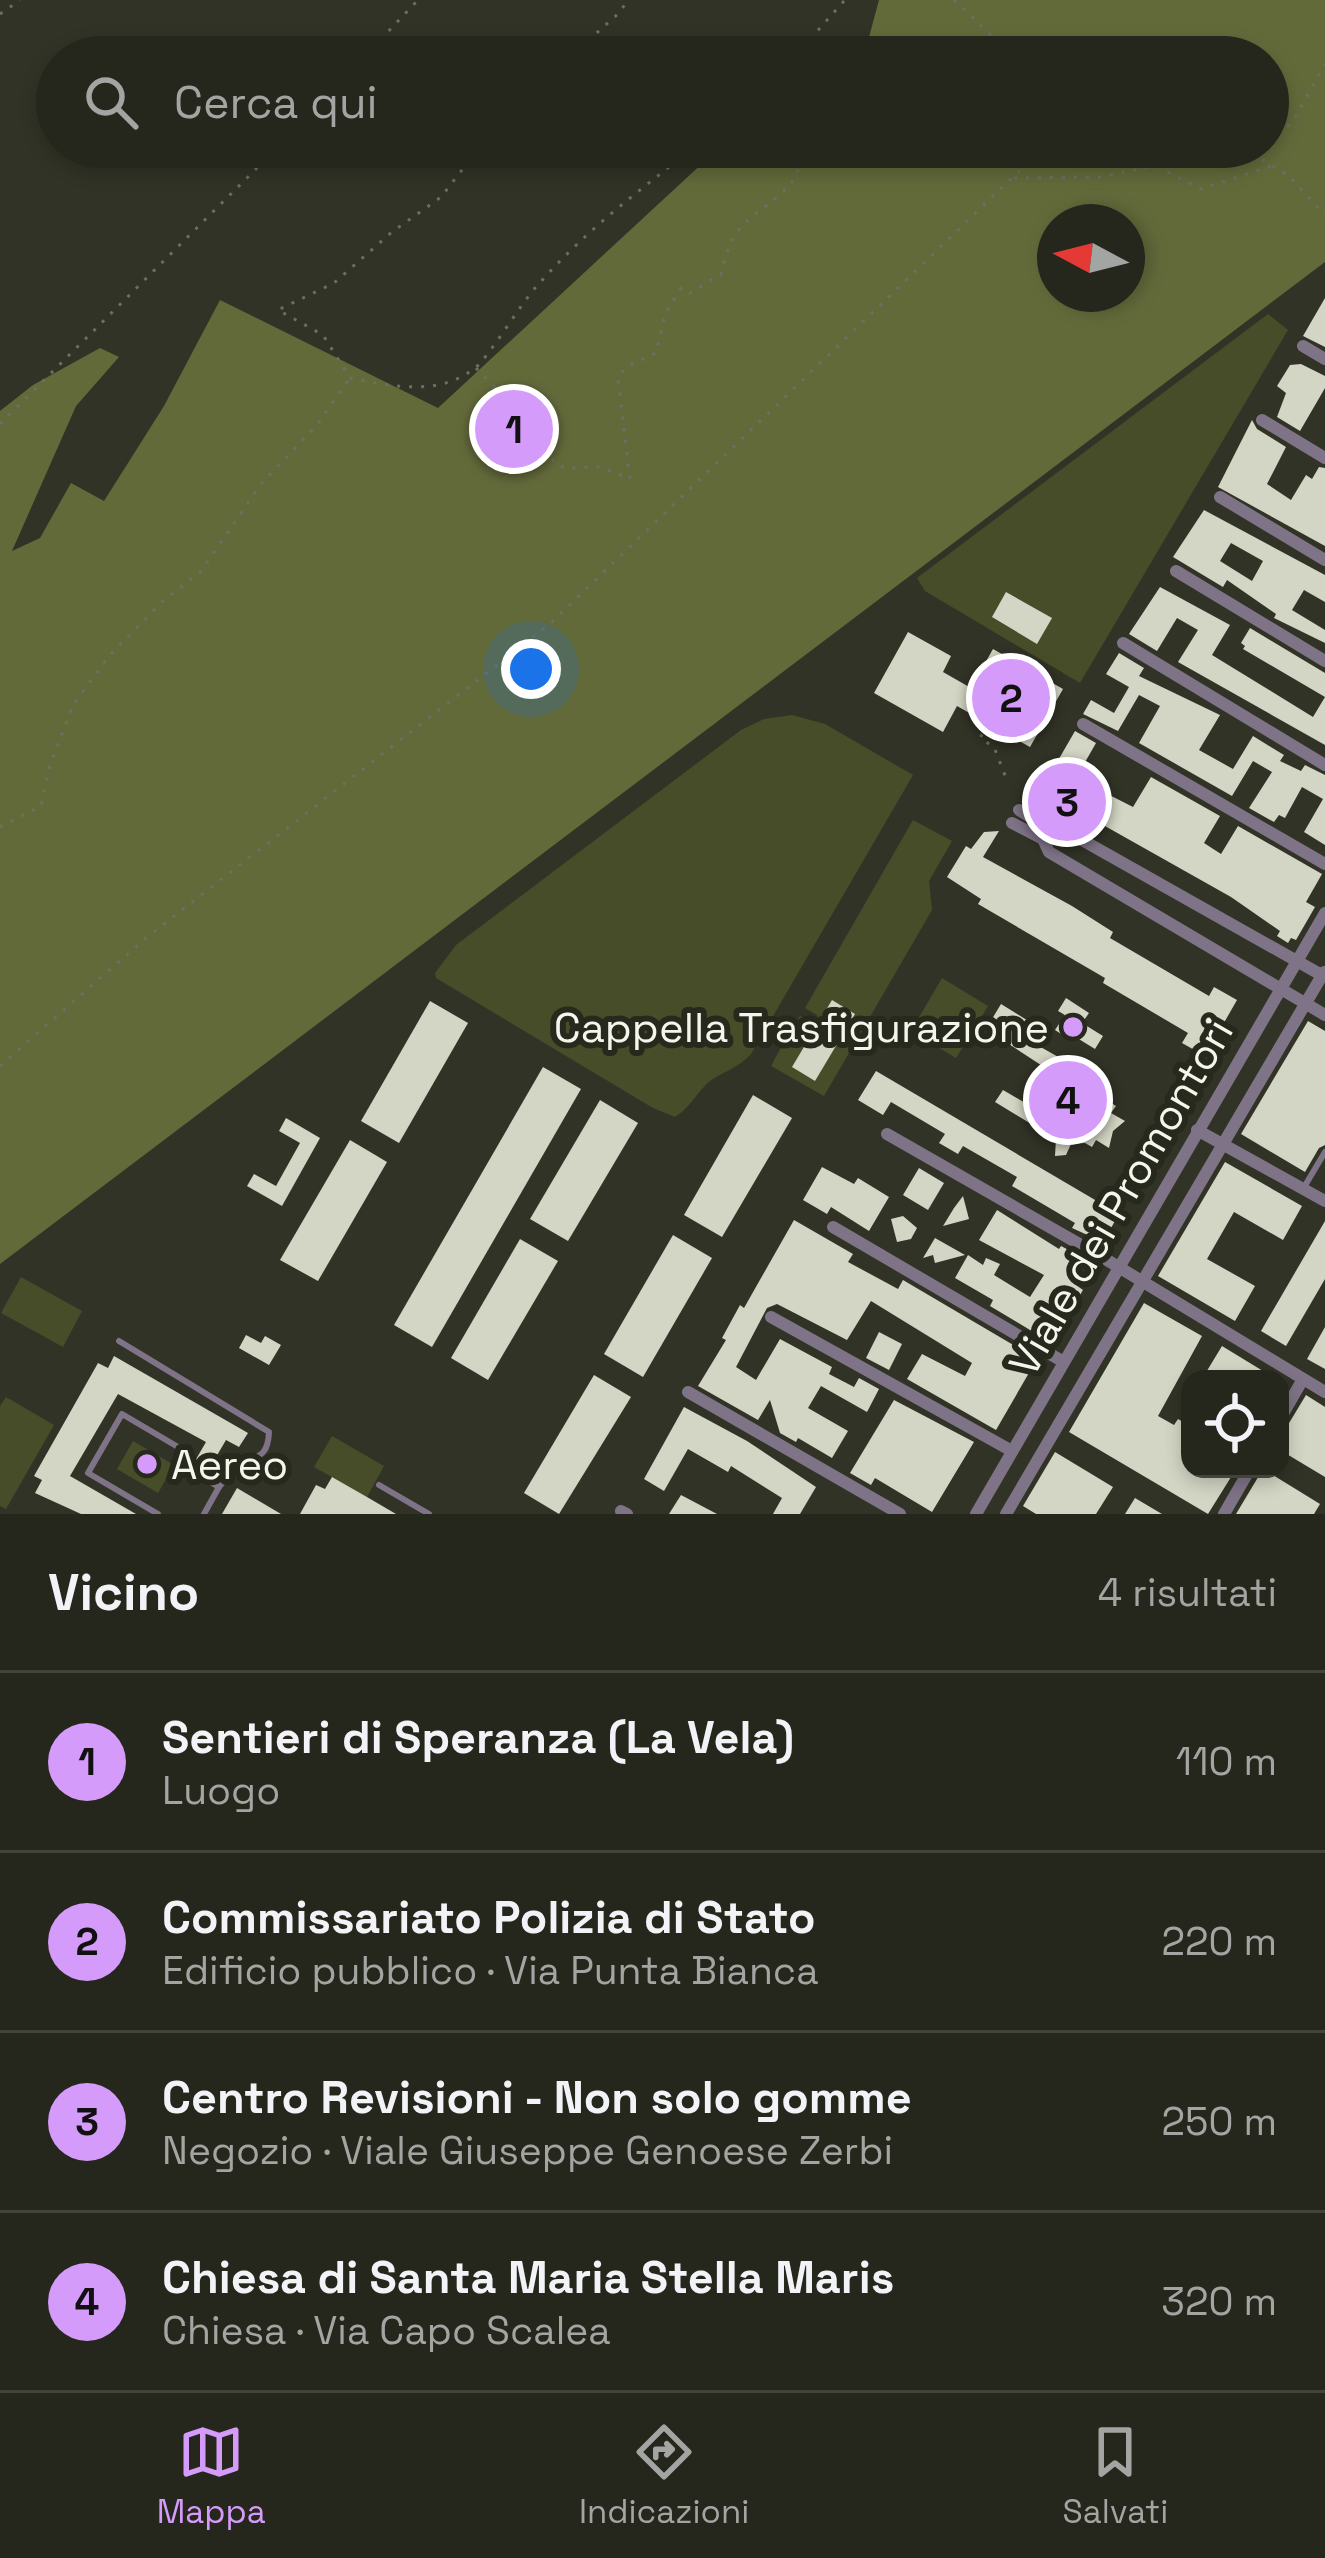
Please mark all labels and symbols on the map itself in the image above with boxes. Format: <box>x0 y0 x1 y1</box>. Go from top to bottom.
north arrow <box>1037 204 1145 312</box>
pin: 1 <box>475 384 553 474</box>
your location <box>501 639 561 699</box>
pin: 2 <box>972 653 1050 743</box>
pin: 3 <box>1028 757 1106 847</box>
place label: Cappella Trasfigurazione <box>554 1001 1049 1054</box>
street label: Viale dei Promontori <box>997 1009 1245 1385</box>
marker: Cappella Trasfigurazione <box>1060 1014 1086 1040</box>
pin: 4 <box>1029 1055 1107 1145</box>
place label: Aereo <box>171 1438 288 1491</box>
marker: Aereo <box>134 1451 160 1477</box>

